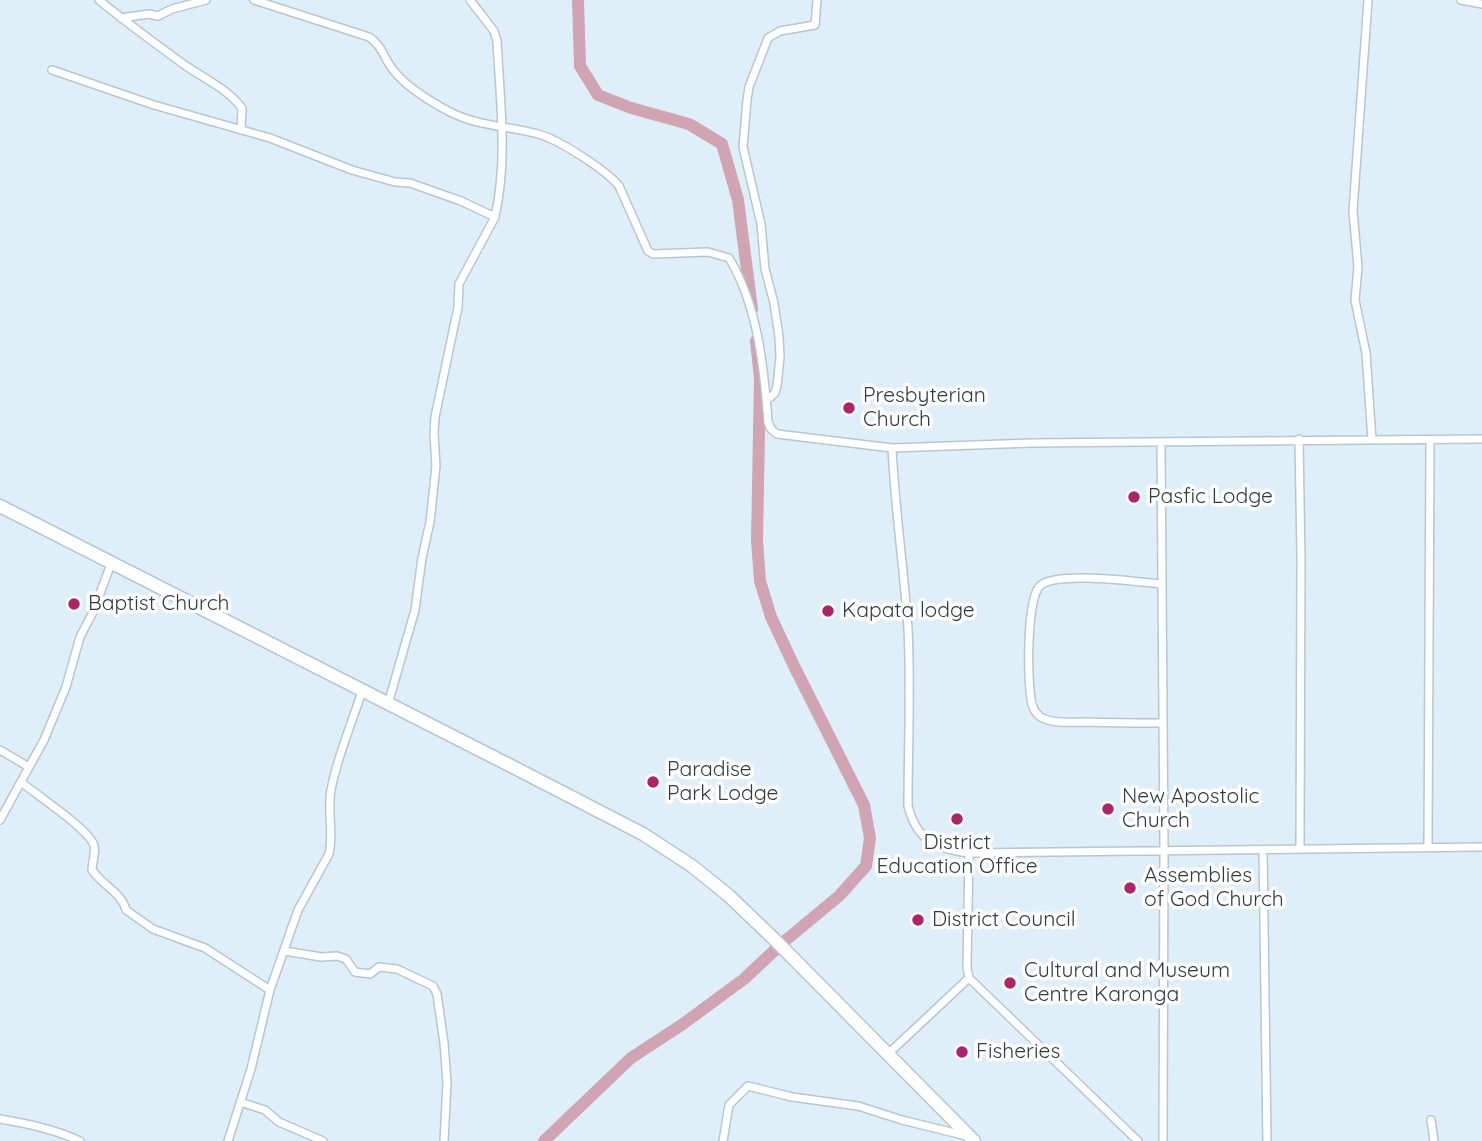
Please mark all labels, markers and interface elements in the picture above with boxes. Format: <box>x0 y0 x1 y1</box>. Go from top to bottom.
place label: Presbyterian Church <box>863 383 986 433</box>
marker: Presbyterian Church <box>841 400 857 416</box>
place label: Pasfic Lodge <box>1148 484 1273 510</box>
marker: Pasfic Lodge <box>1126 489 1142 505</box>
place label: Baptist Church <box>88 591 229 617</box>
marker: Baptist Church <box>66 596 82 612</box>
place label: Kapata lodge <box>842 598 975 624</box>
marker: Kapata lodge <box>820 603 836 619</box>
place label: Paradise Park Lodge <box>667 757 778 807</box>
marker: Paradise Park Lodge <box>645 774 661 790</box>
place label: New Apostolic Church <box>1122 784 1259 834</box>
marker: New Apostolic Church <box>1100 801 1116 817</box>
marker: District Education Office <box>949 811 965 827</box>
place label: District Education Office <box>876 830 1038 880</box>
place label: Assemblies of God Church <box>1144 863 1284 913</box>
marker: Assemblies of God Church <box>1122 880 1138 896</box>
place label: District Council <box>932 907 1076 933</box>
marker: District Council <box>910 912 926 928</box>
place label: Cultural and Museum Centre Karonga <box>1024 958 1230 1008</box>
marker: Cultural and Museum Centre Karonga <box>1002 975 1018 991</box>
place label: Fisheries <box>976 1039 1060 1065</box>
marker: Fisheries <box>954 1044 970 1060</box>

